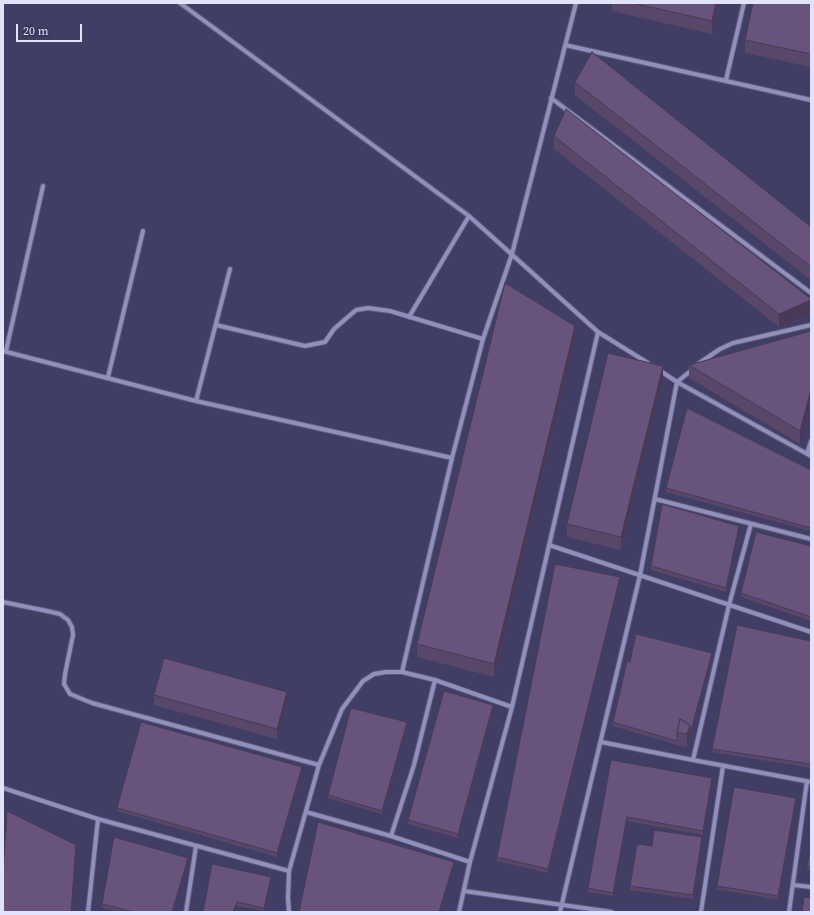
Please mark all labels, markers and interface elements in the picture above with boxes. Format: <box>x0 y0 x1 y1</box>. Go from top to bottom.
scale bar <box>18 16 84 42</box>
text: 20 m <box>23 23 49 39</box>

